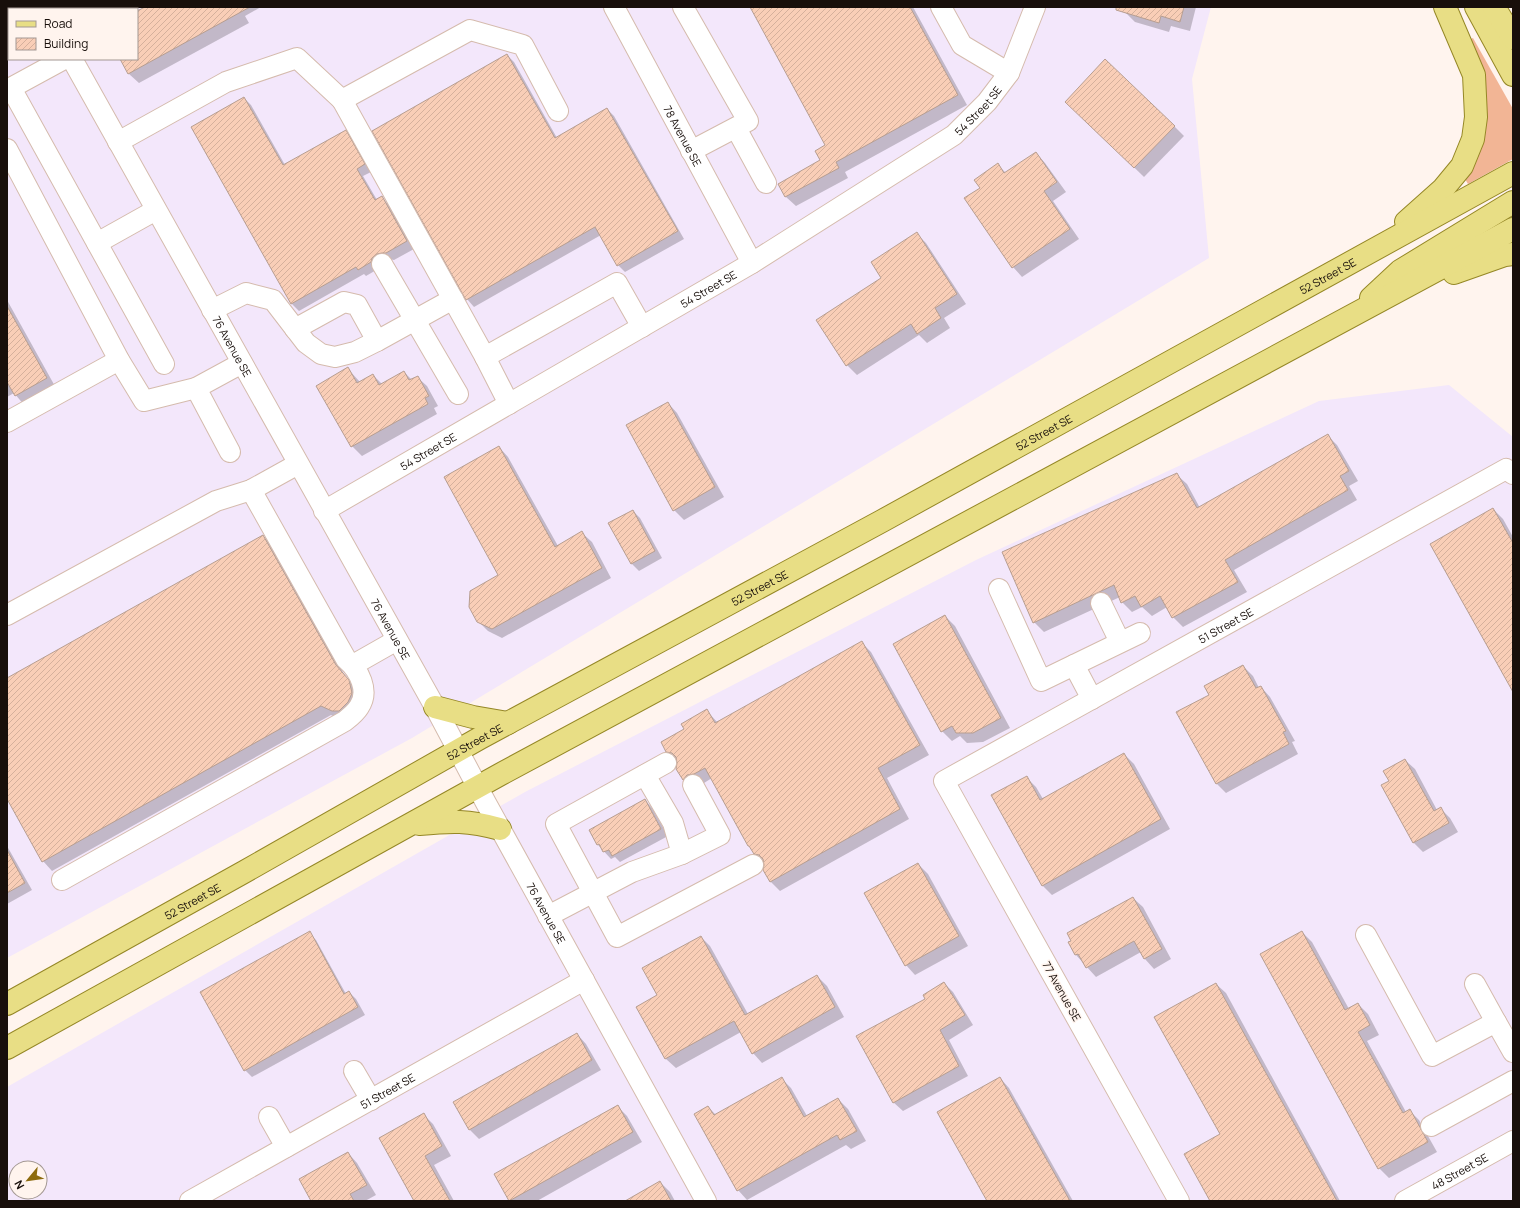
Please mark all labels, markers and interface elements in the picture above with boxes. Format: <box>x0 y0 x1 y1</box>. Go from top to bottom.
legend <box>8 8 138 60</box>
text: Road <box>44 15 72 32</box>
text: Building <box>44 35 88 52</box>
street label: 54 Street SE <box>951 82 1004 138</box>
street label: 78 Avenue SE <box>661 102 706 169</box>
street label: 52 Street SE <box>1296 254 1358 297</box>
street label: 54 Street SE <box>677 266 739 311</box>
street label: 76 Avenue SE <box>210 313 256 379</box>
street label: 52 Street SE <box>1013 410 1074 453</box>
street label: 54 Street SE <box>397 429 459 473</box>
street label: 52 Street SE <box>728 566 790 609</box>
street label: 76 Avenue SE <box>368 596 414 662</box>
street label: 51 Street SE <box>1195 604 1255 646</box>
street label: 52 Street SE <box>443 720 505 763</box>
street label: 52 Street SE <box>161 879 223 923</box>
street label: 76 Avenue SE <box>524 880 570 946</box>
street label: 77 Avenue SE <box>1039 958 1085 1024</box>
street label: 51 Street SE <box>357 1069 417 1112</box>
street label: 48 Street SE <box>1428 1149 1490 1193</box>
north arrow <box>8 1160 48 1200</box>
text: N <box>10 1178 27 1192</box>

